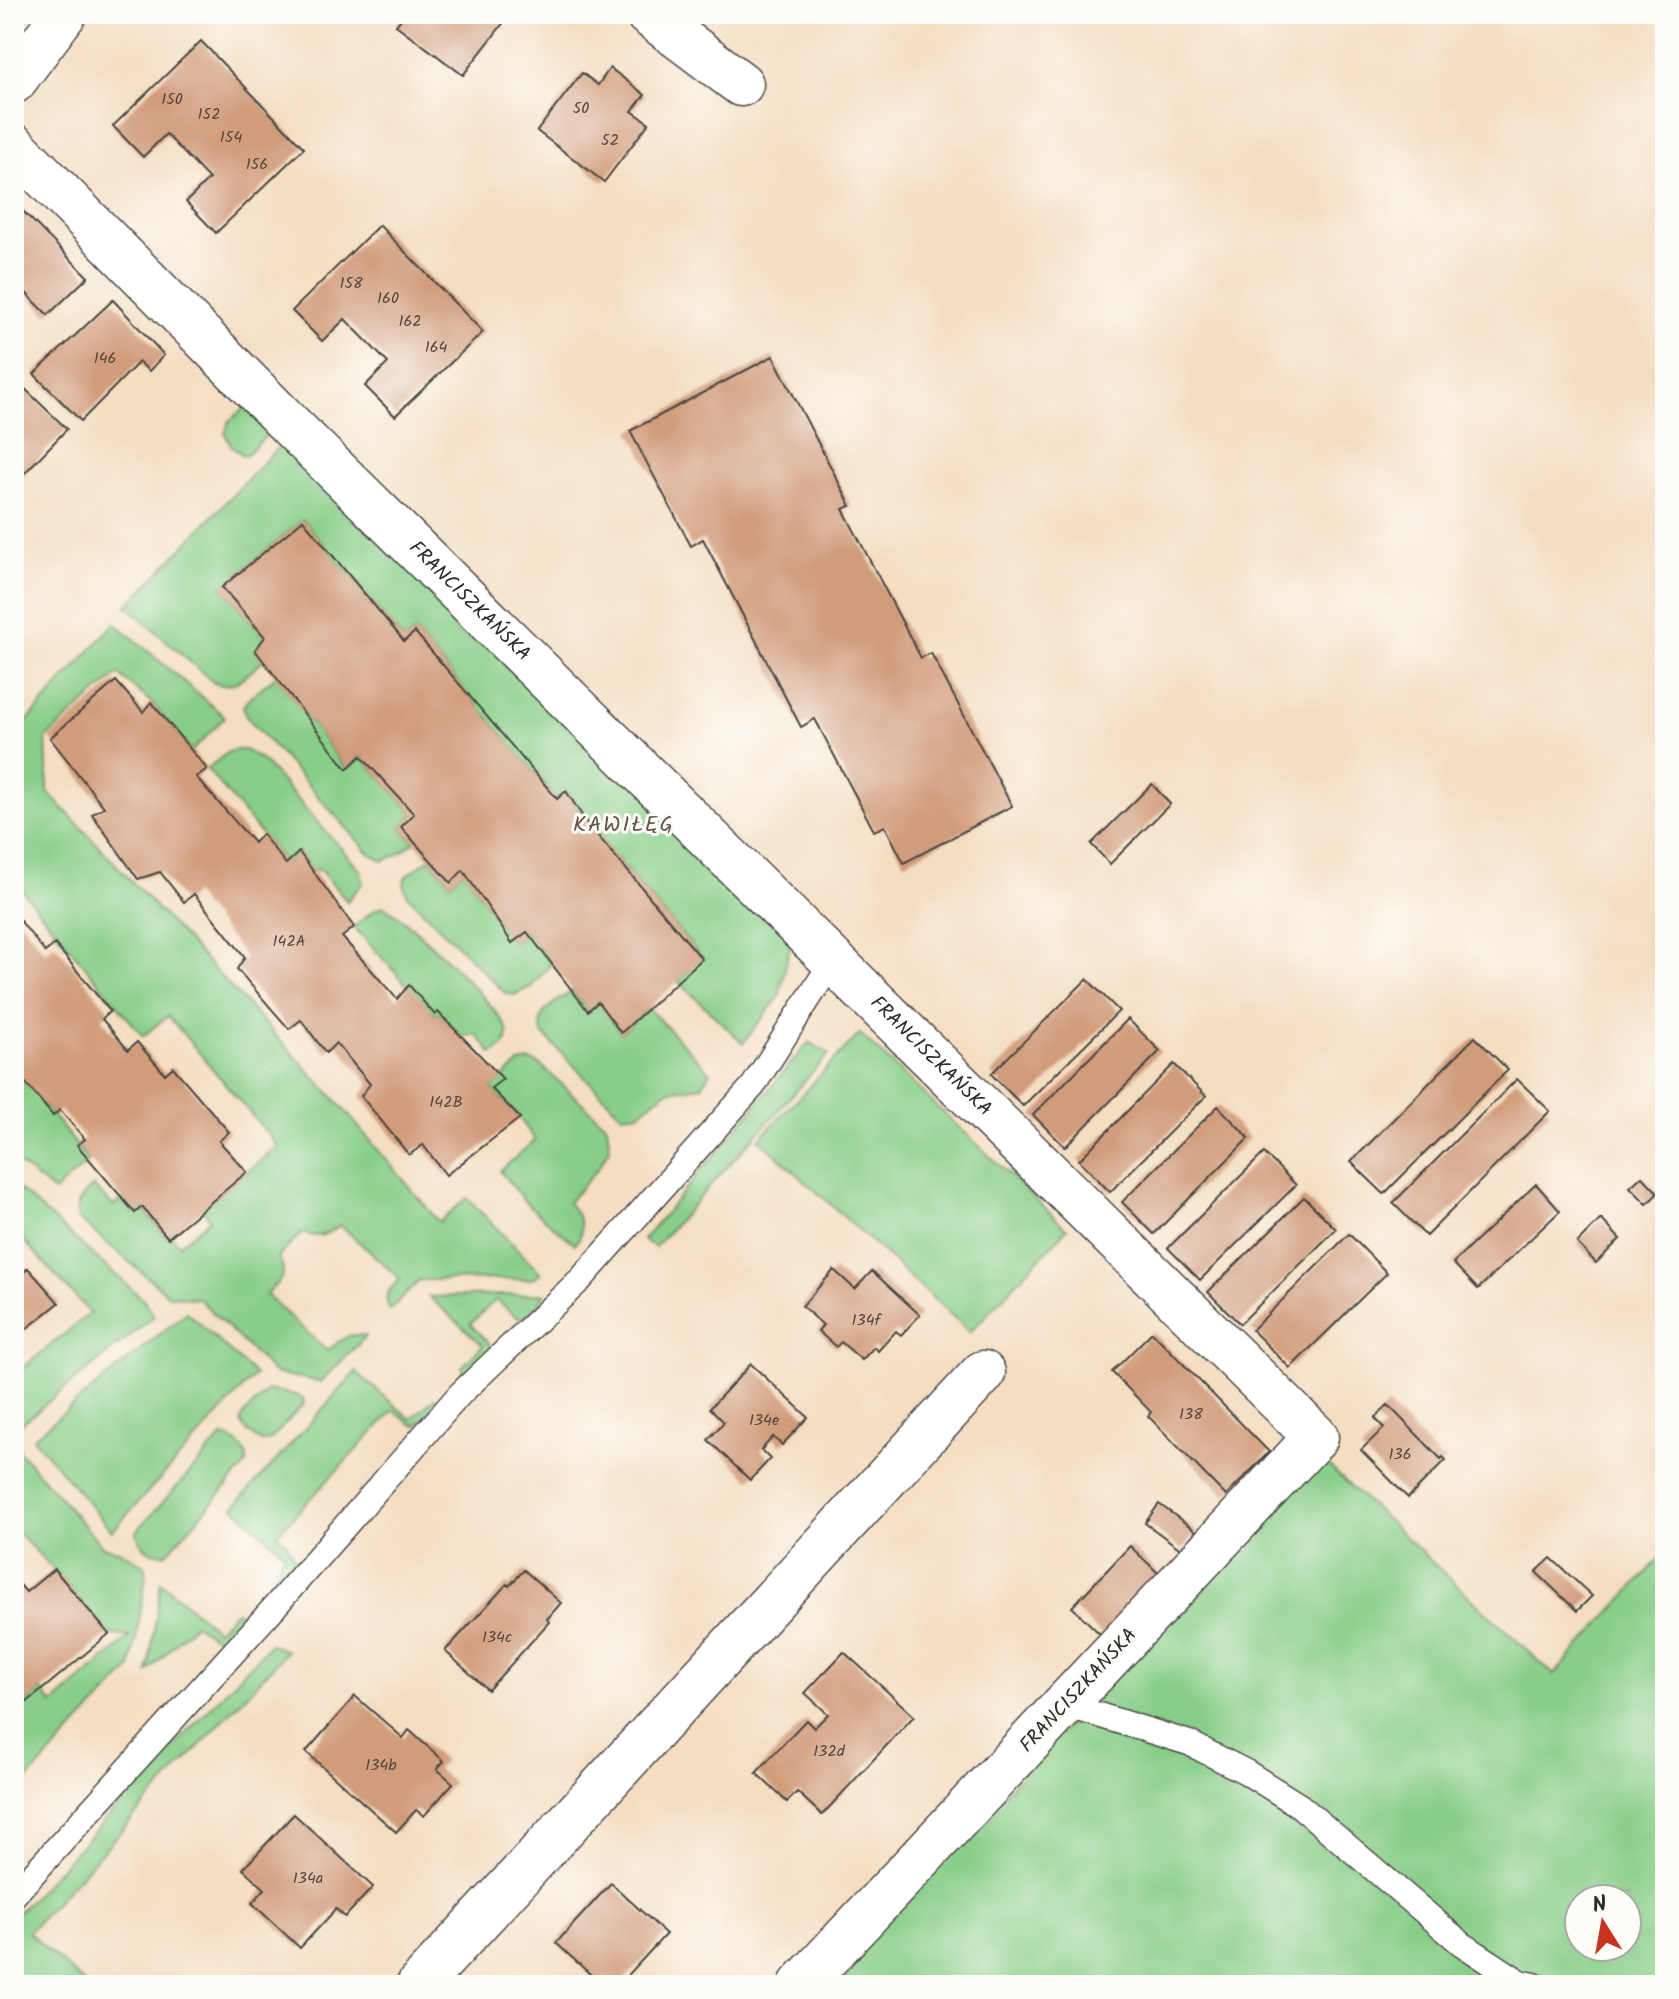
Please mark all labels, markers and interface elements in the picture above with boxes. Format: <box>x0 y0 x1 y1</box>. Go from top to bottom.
house number: 150 <box>161 87 183 112</box>
house number: 50 <box>573 96 589 121</box>
house number: 152 <box>198 102 220 127</box>
house number: 154 <box>220 125 242 150</box>
house number: 52 <box>601 128 619 153</box>
house number: 156 <box>246 152 268 177</box>
house number: 158 <box>339 271 363 296</box>
house number: 160 <box>377 286 399 311</box>
house number: 162 <box>398 309 422 334</box>
house number: 164 <box>425 335 448 360</box>
house number: 146 <box>94 346 116 371</box>
street label: FRANCISZKAŃSKA <box>400 534 538 670</box>
district label: KAWIŁĘG <box>573 808 675 843</box>
house number: 142A <box>273 929 306 954</box>
street label: FRANCISZKAŃSKA <box>862 989 999 1125</box>
house number: 142B <box>429 1090 463 1115</box>
house number: 134f <box>852 1308 882 1333</box>
house number: 138 <box>1179 1402 1203 1427</box>
house number: 134e <box>749 1408 779 1433</box>
house number: 136 <box>1388 1442 1412 1467</box>
street label: FRANCISZKAŃSKA <box>1012 1621 1146 1761</box>
house number: 134c <box>482 1625 512 1650</box>
house number: 132d <box>813 1739 846 1764</box>
house number: 134b <box>365 1753 397 1778</box>
house number: 134a <box>293 1866 323 1891</box>
north arrow <box>1563 1883 1643 1963</box>
text: N <box>1590 1887 1610 1924</box>

